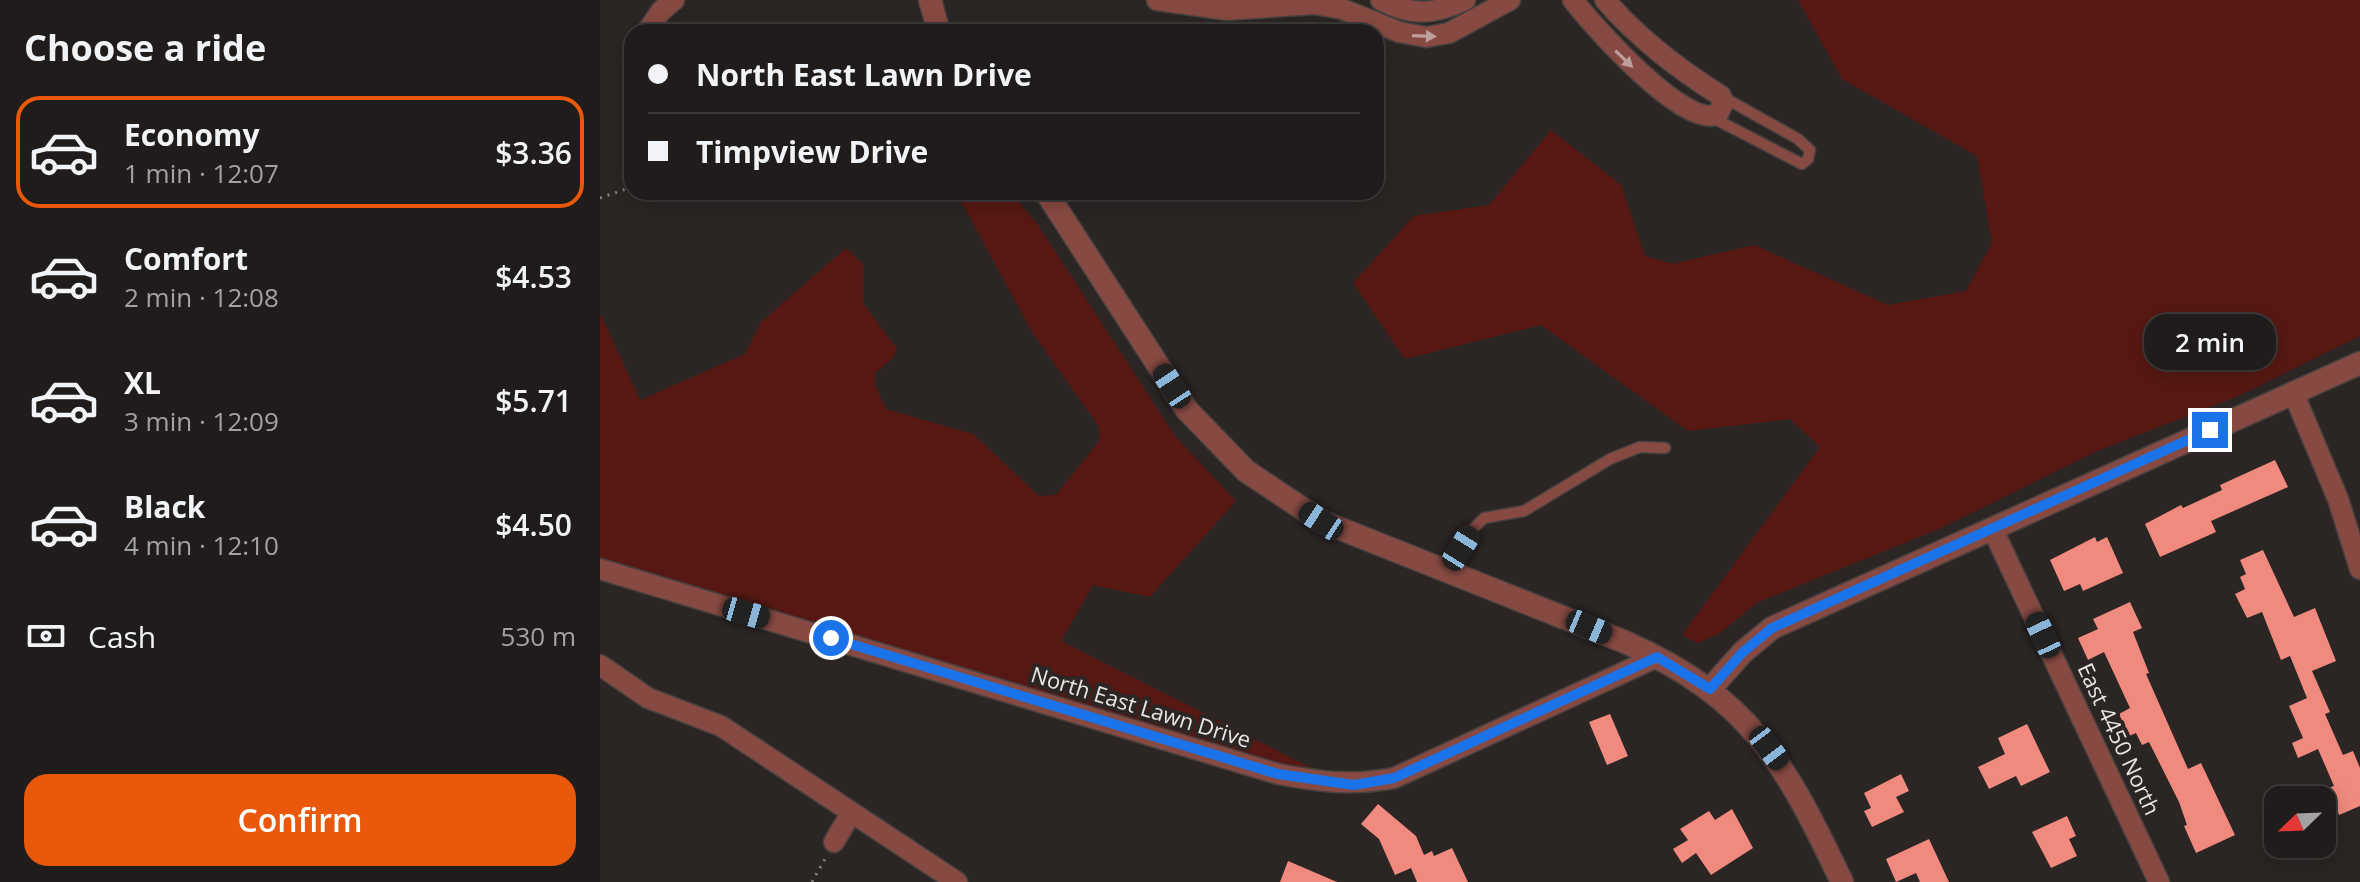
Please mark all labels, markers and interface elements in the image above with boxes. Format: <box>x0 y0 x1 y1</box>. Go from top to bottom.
text: Choose a ride <box>24 23 266 72</box>
one-way arrow <box>1412 29 1437 42</box>
one-way arrow <box>1614 49 1633 68</box>
text: North East Lawn Drive <box>696 54 1032 95</box>
text: Economy <box>124 114 260 155</box>
icon: car <box>28 116 100 188</box>
text: Timpview Drive <box>696 131 928 172</box>
text: $3.36 <box>495 132 572 173</box>
text: 1 min · 12:07 <box>124 155 279 191</box>
text: Comfort <box>124 238 248 279</box>
icon: car <box>28 240 100 312</box>
text: $4.53 <box>495 256 572 297</box>
text: 2 min · 12:08 <box>124 279 279 315</box>
callout: 2 min <box>2144 314 2276 370</box>
text: 2 min <box>2175 324 2245 360</box>
car <box>1149 359 1195 413</box>
text: XL <box>124 362 161 403</box>
icon: car <box>28 364 100 436</box>
text: $5.71 <box>495 380 572 421</box>
text: 3 min · 12:09 <box>124 403 279 439</box>
route end <box>2192 412 2228 448</box>
text: Black <box>124 486 205 527</box>
icon: car <box>28 488 100 560</box>
car <box>1294 498 1348 544</box>
text: $4.50 <box>495 504 572 545</box>
car <box>1438 521 1484 575</box>
text: 4 min · 12:10 <box>124 527 279 563</box>
car <box>720 595 772 631</box>
car <box>1562 607 1616 647</box>
car <box>2022 608 2064 662</box>
icon: cash <box>24 614 68 658</box>
text: Cash <box>88 616 156 657</box>
text: 530 m <box>501 618 576 654</box>
route start <box>813 620 849 656</box>
street label: North East Lawn Drive <box>1028 658 1255 754</box>
street label: East 4450 North <box>2072 658 2168 820</box>
car <box>1745 722 1793 774</box>
button: Confirm <box>24 774 576 866</box>
north arrow <box>2264 786 2336 858</box>
map controls <box>2264 786 2336 858</box>

